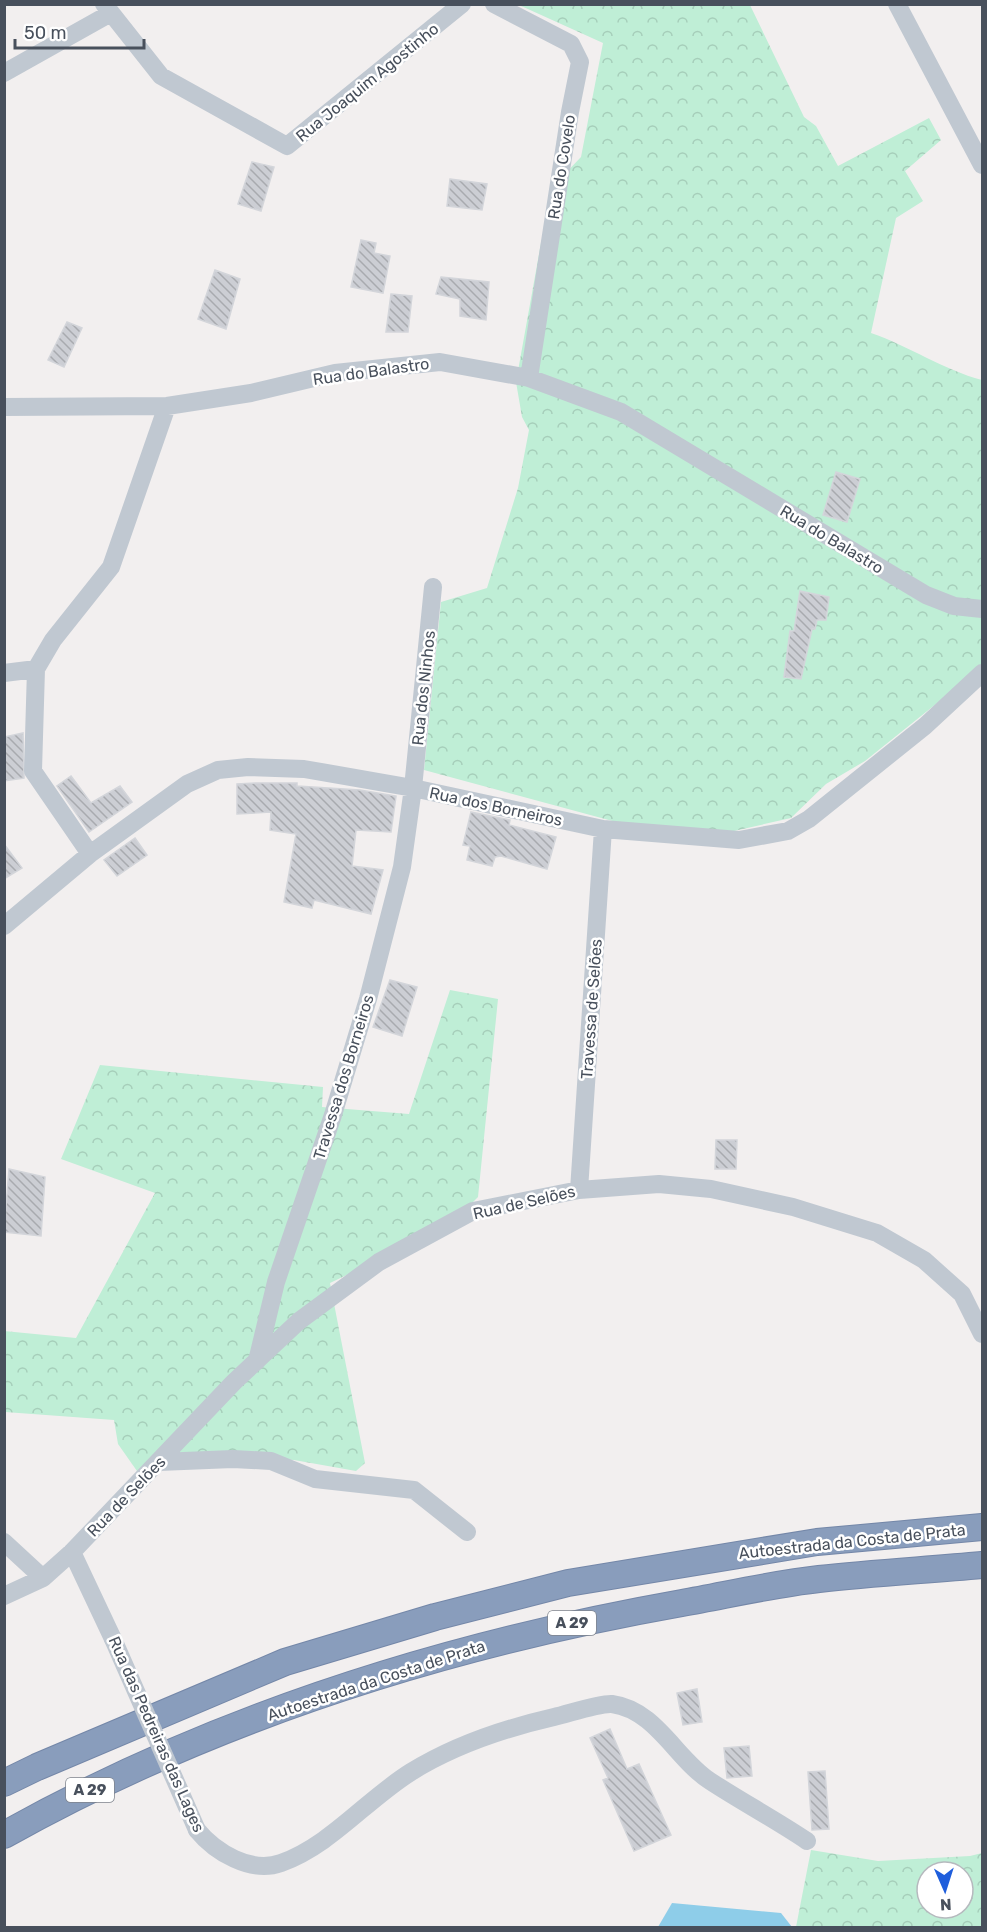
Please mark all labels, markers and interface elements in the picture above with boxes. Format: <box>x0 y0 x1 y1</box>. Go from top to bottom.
scale bar <box>15 12 144 50</box>
street label: Rua Joaquim Agostinho <box>292 19 442 146</box>
text: 50 m <box>24 22 67 44</box>
street label: Rua do Covelo <box>544 113 579 221</box>
street label: Rua do Balastro <box>312 354 430 389</box>
street label: Rua do Balastro <box>777 501 887 578</box>
street label: Rua dos Ninhos <box>408 630 439 746</box>
street label: Rua dos Borneiros <box>428 783 564 830</box>
street label: Travessa de Selões <box>577 938 606 1080</box>
street label: Travessa dos Borneiros <box>309 992 378 1162</box>
street label: Rua de Selões <box>471 1181 577 1223</box>
street label: Rua de Selões <box>83 1452 169 1540</box>
street label: Autoestrada da Costa de Prata <box>738 1520 966 1563</box>
road number: A 29 <box>548 1611 596 1635</box>
street label: Rua das Pedreiras das Lages <box>105 1633 208 1835</box>
street label: Autoestrada da Costa de Prata <box>265 1636 487 1725</box>
road number: A 29 <box>66 1778 114 1802</box>
north arrow <box>915 1860 975 1920</box>
text: N <box>940 1895 952 1914</box>

